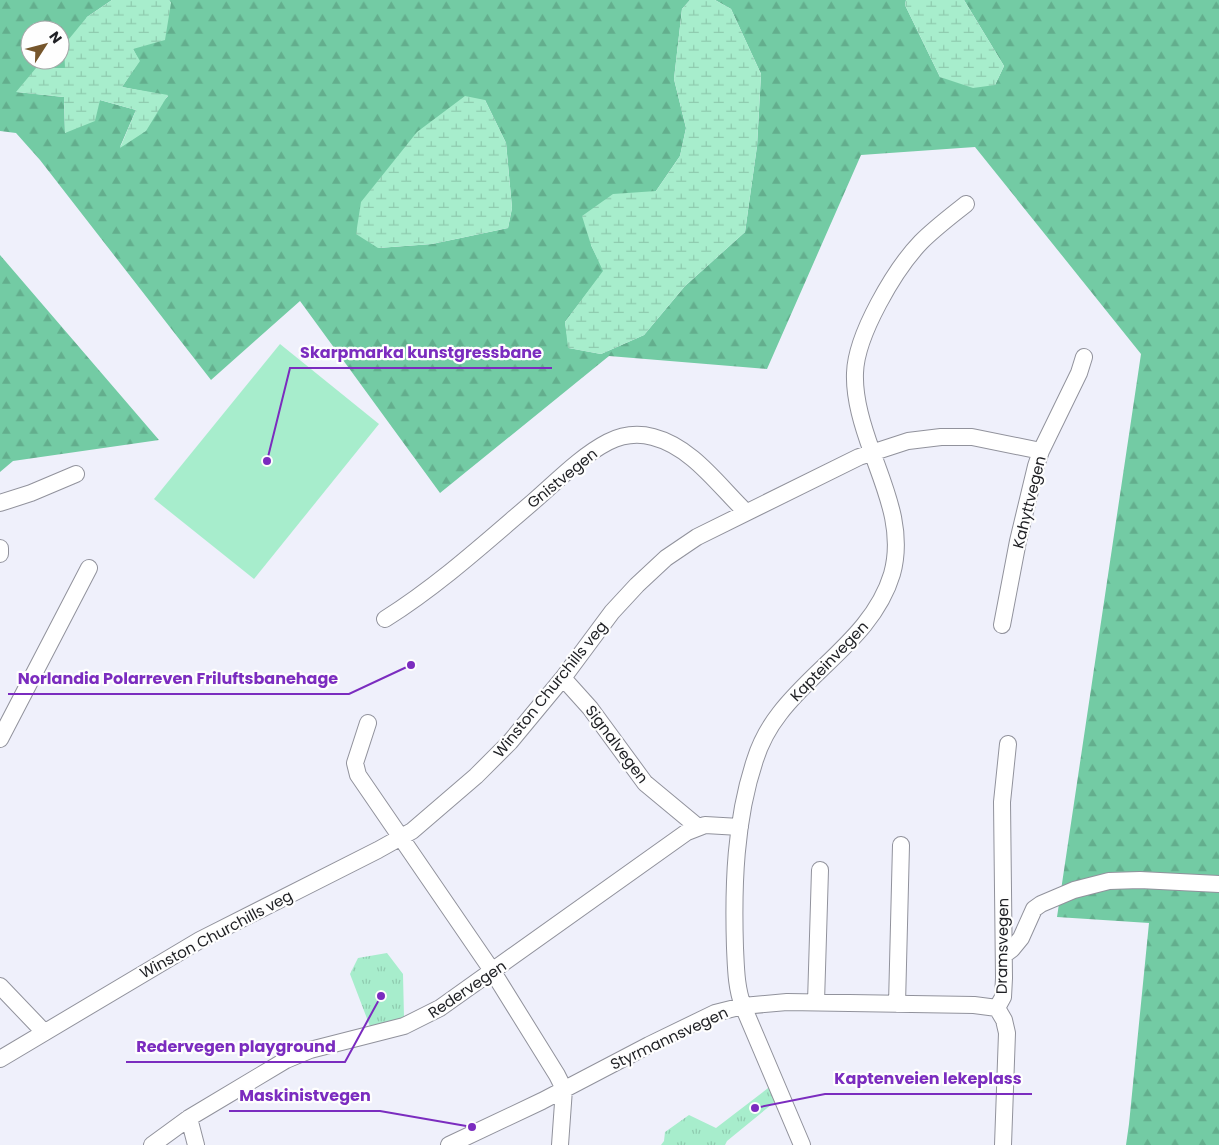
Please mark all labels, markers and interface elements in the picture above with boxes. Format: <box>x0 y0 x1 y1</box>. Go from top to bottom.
north arrow <box>20 20 70 70</box>
text: N <box>44 27 67 47</box>
callout: Skarpmarka kunstgressbane <box>290 337 552 368</box>
text: Skarpmarka kunstgressbane <box>300 341 542 364</box>
street label: Gnistvegen <box>522 443 602 513</box>
street label: Kahyttvegen <box>1007 453 1051 551</box>
street label: Winston Churchills veg <box>488 616 612 762</box>
street label: Kapteinvegen <box>785 616 873 706</box>
callout: Norlandia Polarreven Friluftsbanehage <box>8 663 349 694</box>
text: Norlandia Polarreven Friluftsbanehage <box>18 667 338 690</box>
street label: Signalvegen <box>581 701 653 787</box>
street label: Winston Churchills veg <box>136 885 296 983</box>
street label: Dramsvegen <box>991 898 1013 994</box>
street label: Redervegen <box>424 955 510 1023</box>
street label: Styrmannsvegen <box>607 1002 731 1074</box>
callout: Redervegen playground <box>126 1031 345 1062</box>
text: Redervegen playground <box>136 1035 336 1058</box>
callout: Kaptenveien lekeplass <box>825 1063 1032 1094</box>
text: Kaptenveien lekeplass <box>834 1067 1022 1090</box>
callout: Maskinistvegen <box>229 1080 380 1111</box>
text: Maskinistvegen <box>239 1084 371 1107</box>

